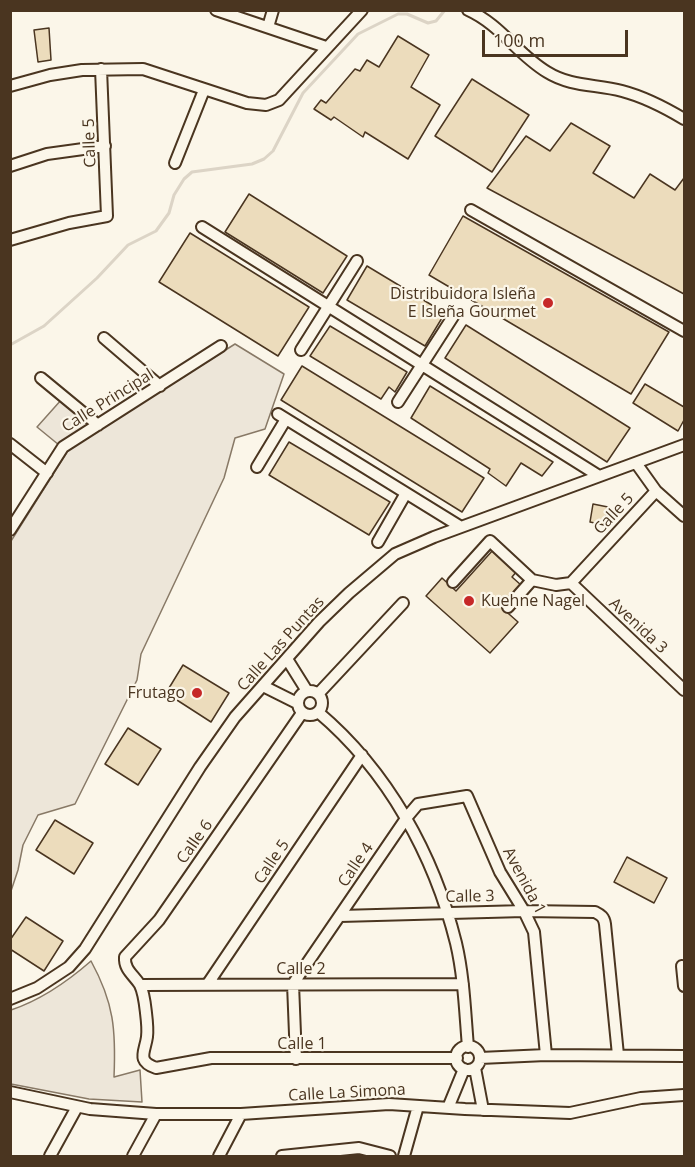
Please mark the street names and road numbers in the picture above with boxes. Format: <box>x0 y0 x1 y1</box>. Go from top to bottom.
street label: Calle 5 <box>80 118 100 168</box>
street label: Calle Principal <box>59 365 157 437</box>
street label: Calle 5 <box>590 489 638 539</box>
street label: Calle Las Puntas <box>233 593 329 695</box>
street label: Avenida 3 <box>605 594 671 658</box>
street label: Calle 6 <box>173 816 217 868</box>
street label: Calle 5 <box>250 836 294 888</box>
street label: Calle 4 <box>334 839 378 891</box>
street label: Avenida 1 <box>498 844 550 918</box>
street label: Calle 3 <box>445 887 495 907</box>
street label: Calle 2 <box>276 959 326 979</box>
street label: Calle 1 <box>277 1034 327 1054</box>
street label: Calle La Simona <box>288 1080 406 1106</box>

